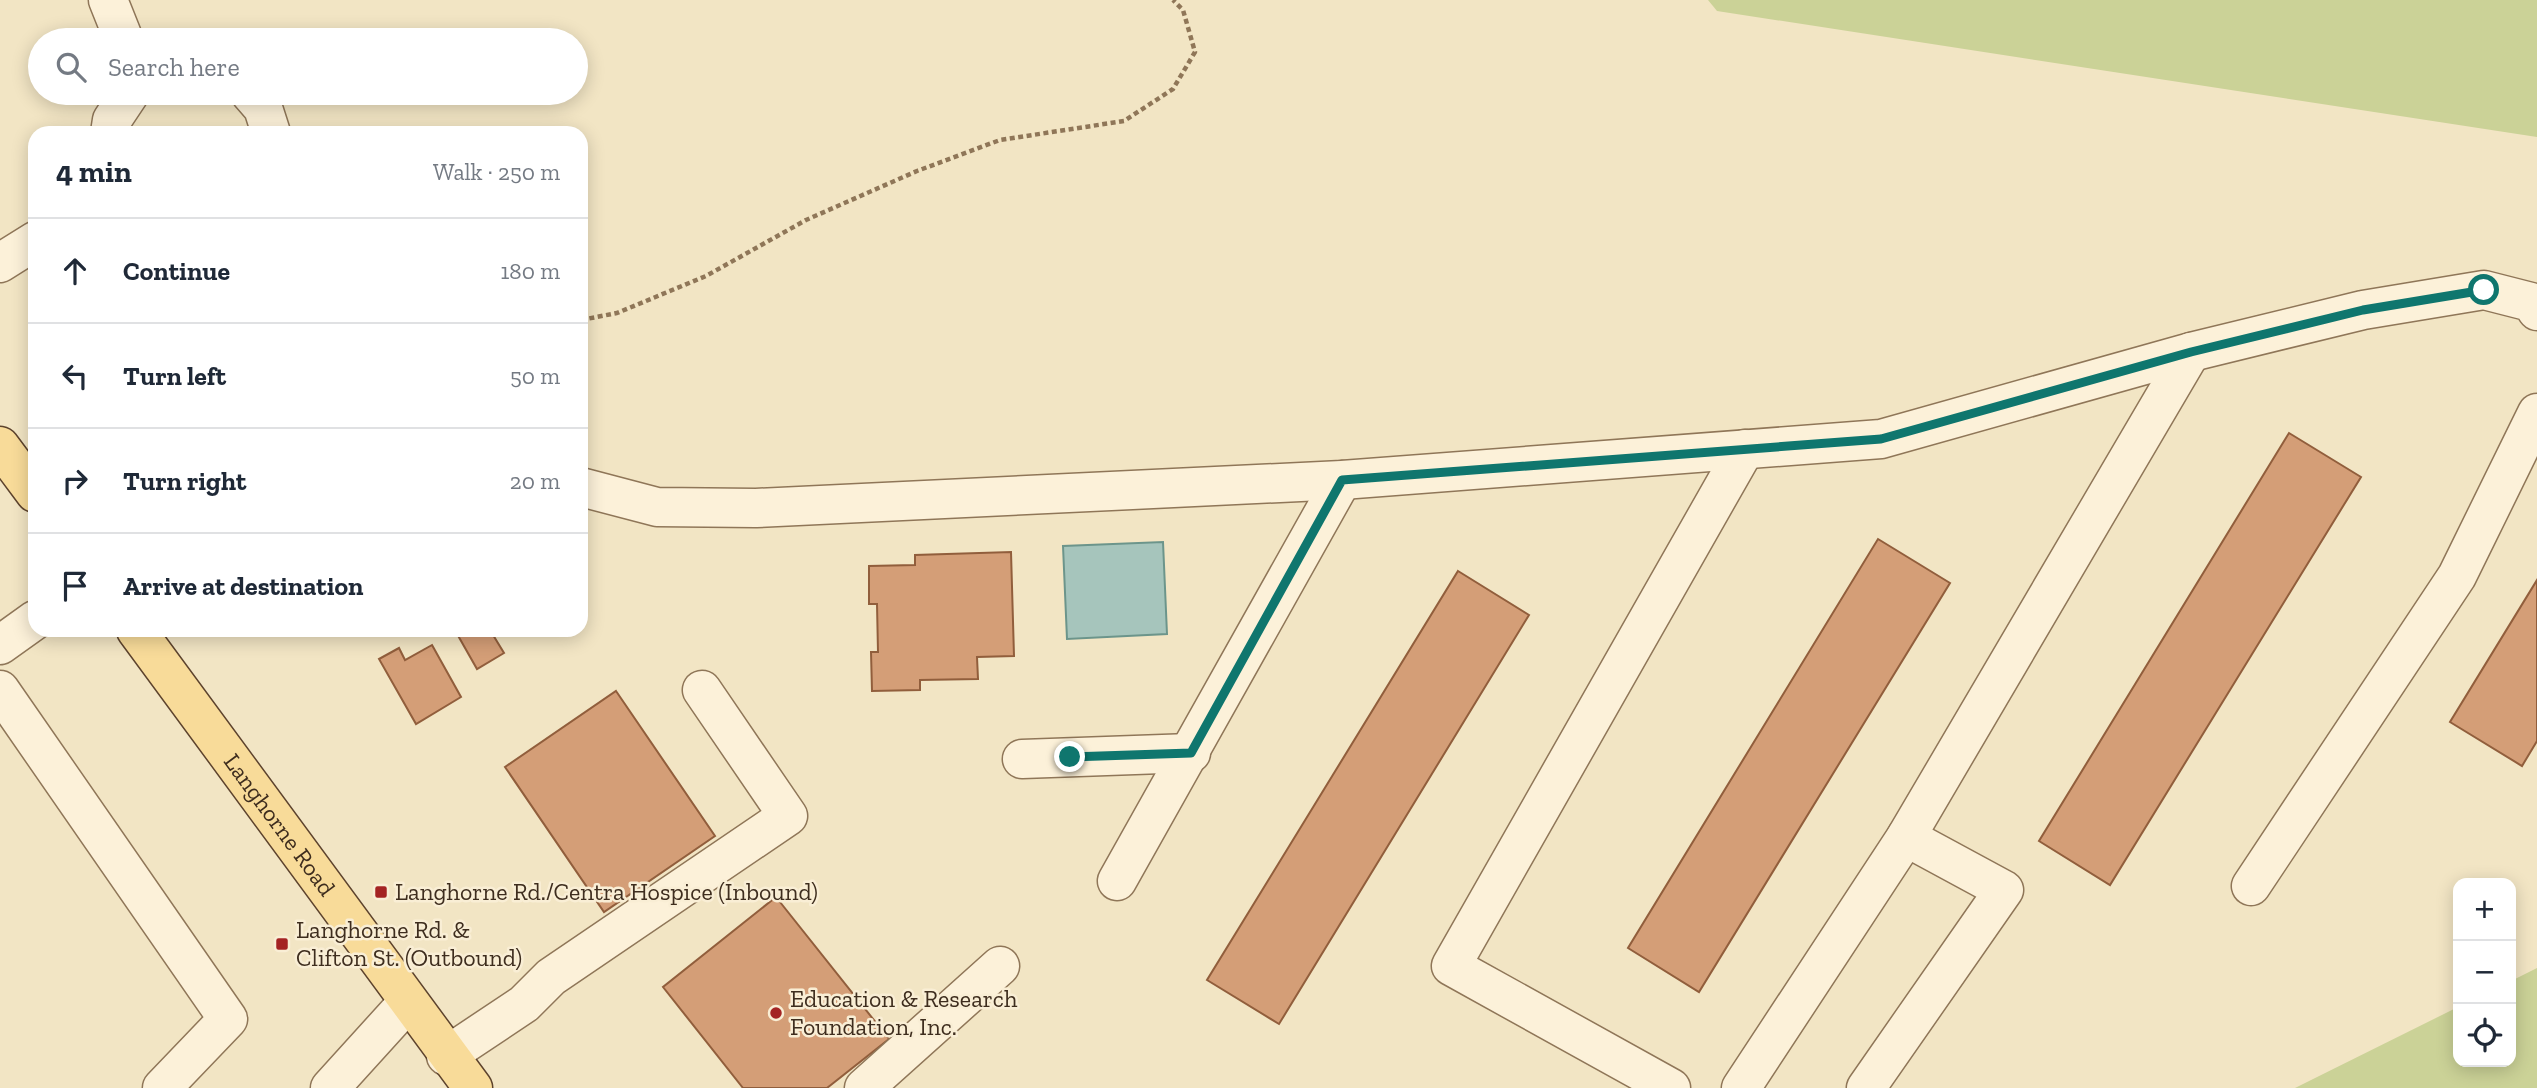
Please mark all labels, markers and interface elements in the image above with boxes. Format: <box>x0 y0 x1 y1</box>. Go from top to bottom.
search box <box>28 28 588 105</box>
icon: search <box>52 48 90 86</box>
text: Search here <box>108 51 240 83</box>
text: 4 min <box>56 154 132 190</box>
text: Walk · 250 m <box>433 158 560 186</box>
icon: ahead <box>56 252 94 290</box>
text: Continue <box>123 255 230 287</box>
text: 180 m <box>500 257 560 285</box>
route start <box>2468 274 2499 305</box>
icon: left <box>56 357 94 395</box>
text: Turn left <box>123 360 226 392</box>
text: 50 m <box>510 362 560 390</box>
icon: right <box>56 462 94 500</box>
text: Turn right <box>123 465 246 497</box>
text: 20 m <box>510 467 560 495</box>
icon: arrive <box>56 567 94 605</box>
text: Arrive at destination <box>123 570 363 602</box>
route end <box>1054 741 1085 772</box>
street label: Langhorne Road <box>218 748 342 902</box>
place label: Langhorne Rd./Centra Hospice (Inbound) <box>395 877 818 906</box>
map controls <box>2453 878 2516 1067</box>
button: + <box>2453 878 2516 941</box>
marker: Langhorne Rd./Centra Hospice (Inbound) <box>373 884 389 900</box>
place label: Langhorne Rd. & Clifton St. (Outbound) <box>296 915 522 972</box>
marker: Langhorne Rd. & Clifton St. (Outbound) <box>274 936 290 952</box>
button: − <box>2453 941 2516 1004</box>
place label: Education & Research Foundation, Inc. <box>790 984 1018 1041</box>
button: locate <box>2453 1004 2516 1067</box>
marker: Education & Research Foundation, Inc. <box>768 1005 784 1021</box>

